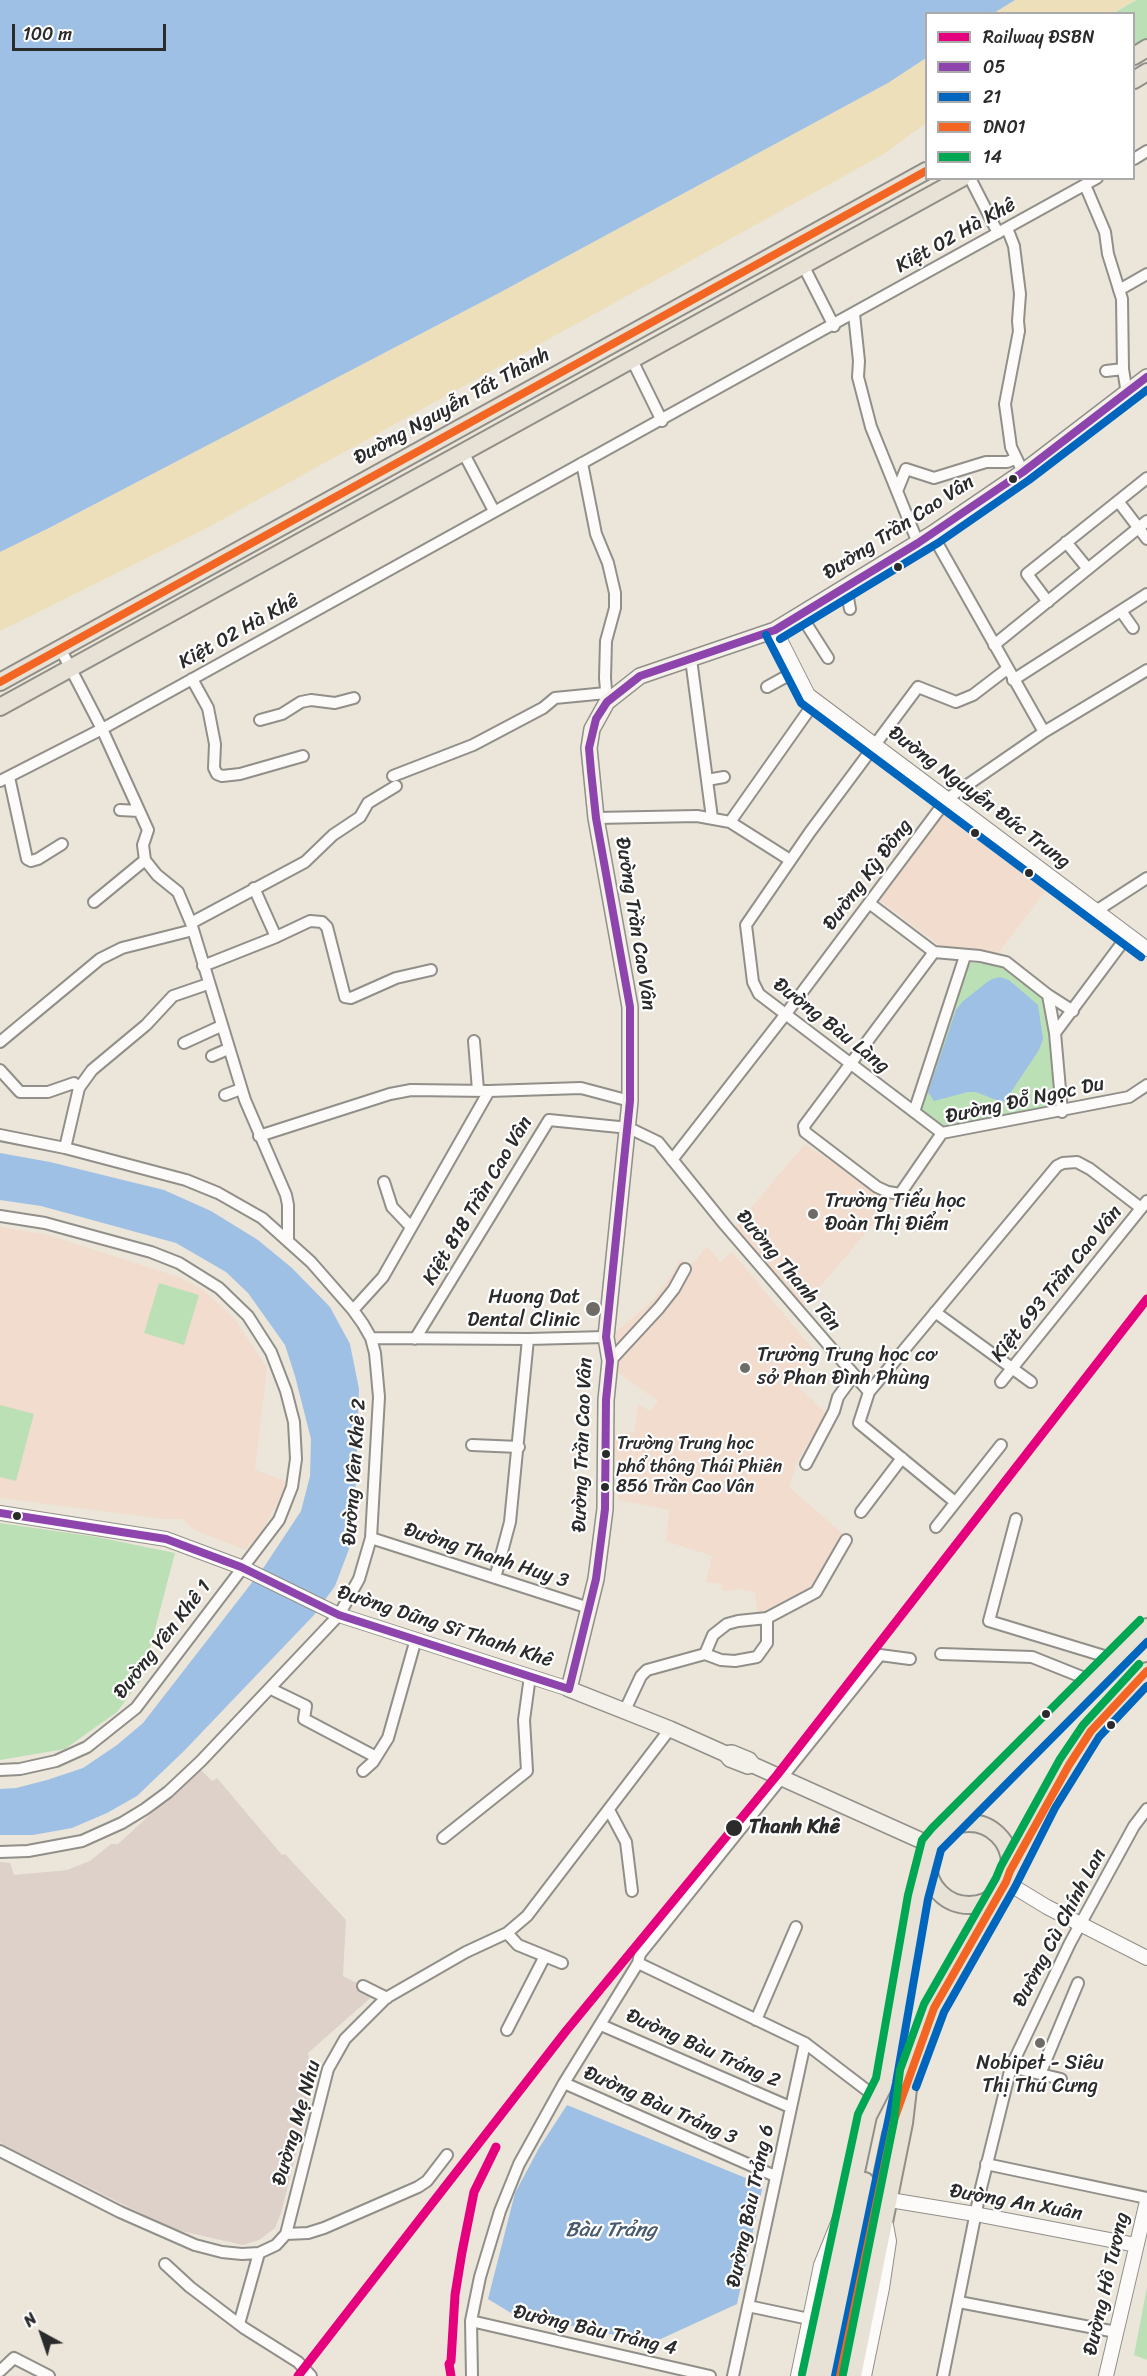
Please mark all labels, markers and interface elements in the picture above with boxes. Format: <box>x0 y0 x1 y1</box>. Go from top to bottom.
scale bar <box>15 12 170 50</box>
legend <box>925 12 1135 180</box>
text: 100 m <box>23 18 72 50</box>
text: Railway ĐSBN <box>983 21 1095 53</box>
text: 05 <box>983 51 1005 83</box>
text: 21 <box>983 81 1001 113</box>
text: DN01 <box>983 111 1026 143</box>
text: 14 <box>983 141 1002 173</box>
street label: Kiệt 02 Hà Khê <box>892 193 1020 279</box>
street label: Đường Nguyễn Tất Thành <box>350 343 554 471</box>
street label: Đường Trần Cao Vân <box>819 470 979 586</box>
unlabelled marker <box>1007 473 1019 485</box>
unlabelled marker <box>892 561 904 573</box>
street label: Kiệt 02 Hà Khê <box>175 589 303 675</box>
street label: Đường Nguyễn Đức Trung <box>883 722 1075 874</box>
street label: Đường Kỳ Đồng <box>818 815 918 935</box>
unlabelled marker <box>969 827 981 839</box>
street label: Đường Trần Cao Vân <box>609 836 661 1012</box>
unlabelled marker <box>1023 867 1035 879</box>
street label: Đường Bàu Làng <box>768 973 894 1079</box>
street label: Đường Đỗ Ngọc Du <box>943 1072 1107 1130</box>
street label: Kiệt 818 Trần Cao Vân <box>418 1112 538 1290</box>
place label: Trường Tiểu học Đoàn Thị Điểm <box>825 1190 966 1237</box>
street label: Kiệt 693 Trần Cao Vân <box>986 1201 1128 1367</box>
street label: Đường Thanh Tân <box>730 1206 846 1336</box>
marker: Trường Tiểu học Đoàn Thị Điểm <box>806 1207 820 1221</box>
place label: Huong Dat Dental Clinic <box>467 1286 580 1333</box>
marker: Huong Dat Dental Clinic <box>584 1300 602 1318</box>
place label: Trường Trung học cơ sở Phan Đình Phùng <box>757 1344 937 1391</box>
street label: Đường Trần Cao Vân <box>568 1357 598 1533</box>
marker: Trường Trung học cơ sở Phan Đình Phùng <box>738 1361 752 1375</box>
street label: Đường Yên Khê 2 <box>338 1398 372 1546</box>
place label: Trường Trung học phổ thông Thái Phiên <box>617 1433 782 1476</box>
marker: Trường Trung học phổ thông Thái Phiên <box>600 1448 612 1460</box>
place label: 856 Trần Cao Vân <box>616 1476 754 1498</box>
marker: 856 Trần Cao Vân <box>599 1481 611 1493</box>
unlabelled marker <box>11 1510 23 1522</box>
street label: Đường Thanh Huy 3 <box>401 1518 571 1594</box>
street label: Đường Yên Khê 1 <box>109 1576 217 1704</box>
street label: Đường Dũng Sĩ Thanh Khê <box>334 1581 556 1673</box>
unlabelled marker <box>1040 1708 1052 1720</box>
unlabelled marker <box>1105 1719 1117 1731</box>
place label: Thanh Khê <box>749 1816 840 1840</box>
marker: Thanh Khê <box>724 1818 744 1838</box>
street label: Đường Cù Chính Lan <box>1008 1845 1112 2011</box>
street label: Đường Bàu Trảng 2 <box>622 2004 784 2094</box>
marker: Nobipet - Siêu Thị Thú Cưng <box>1033 2036 1047 2050</box>
place label: Nobipet - Siêu Thị Thú Cưng <box>976 2052 1104 2099</box>
street label: Đường Mẹ Nhu <box>268 2058 326 2188</box>
street label: Đường Bàu Trảng 3 <box>580 2061 740 2151</box>
street label: Đường Bàu Trảng 6 <box>722 2122 780 2290</box>
street label: Đường An Xuân <box>948 2180 1084 2226</box>
street label: Đường Hồ Tương <box>1079 2210 1135 2358</box>
water label: Bàu Trảng <box>565 2218 657 2244</box>
street label: Đường Bàu Trảng 4 <box>511 2301 679 2361</box>
north arrow <box>12 2304 72 2364</box>
text: N <box>17 2305 44 2335</box>

